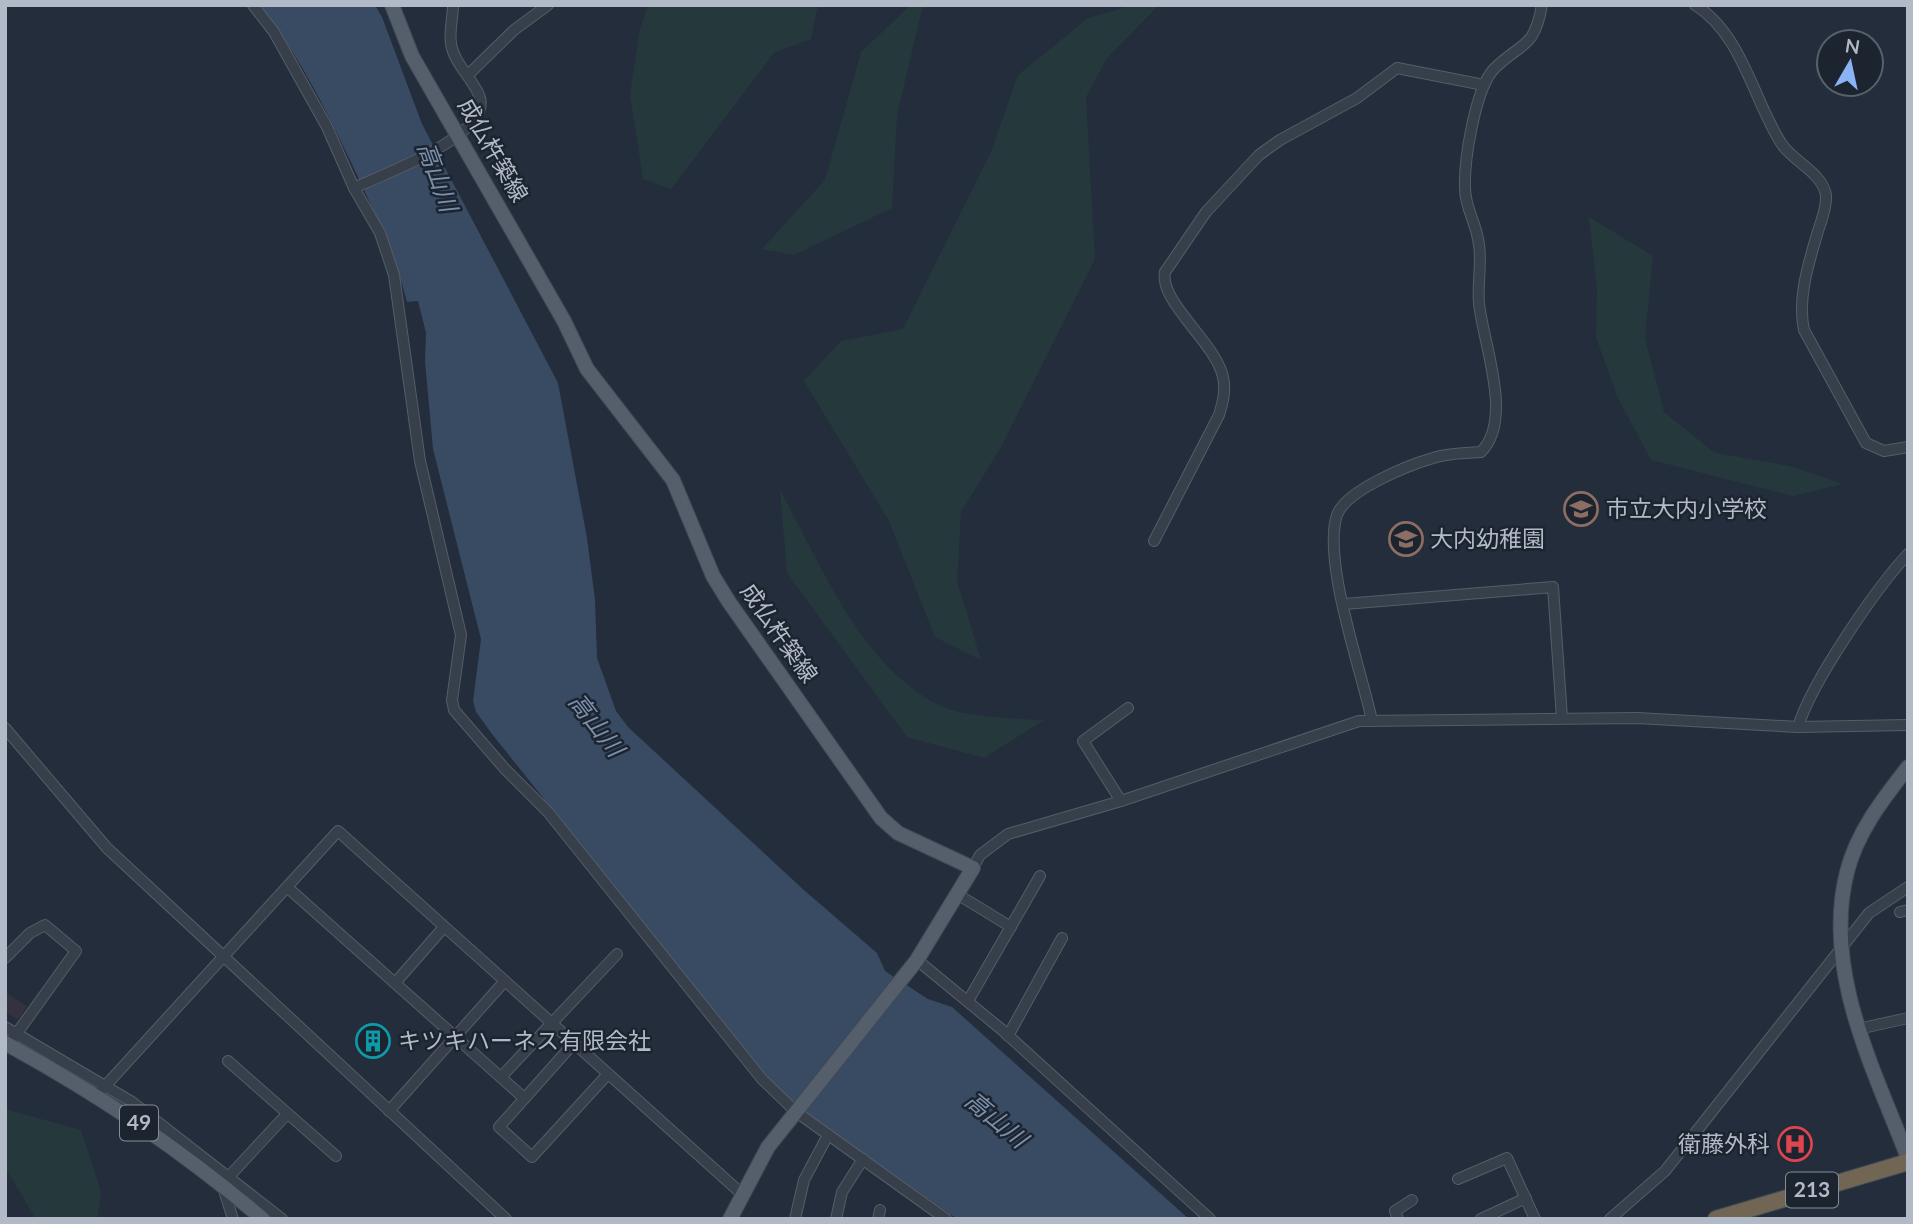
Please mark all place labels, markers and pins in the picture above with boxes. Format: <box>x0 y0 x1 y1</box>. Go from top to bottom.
school or university icon: 市立大内小学校 <box>1562 490 1600 528</box>
place label: 市立大内小学校 <box>1606 494 1767 522</box>
school or university icon: 大内幼稚園 <box>1387 520 1425 558</box>
place label: 大内幼稚園 <box>1430 524 1545 552</box>
building icon: キツキハーネス有限会社 <box>354 1022 392 1060</box>
place label: キツキハーネス有限会社 <box>398 1026 651 1054</box>
hospital icon: 衛藤外科 <box>1776 1125 1814 1163</box>
place label: 衛藤外科 <box>1678 1129 1770 1157</box>

